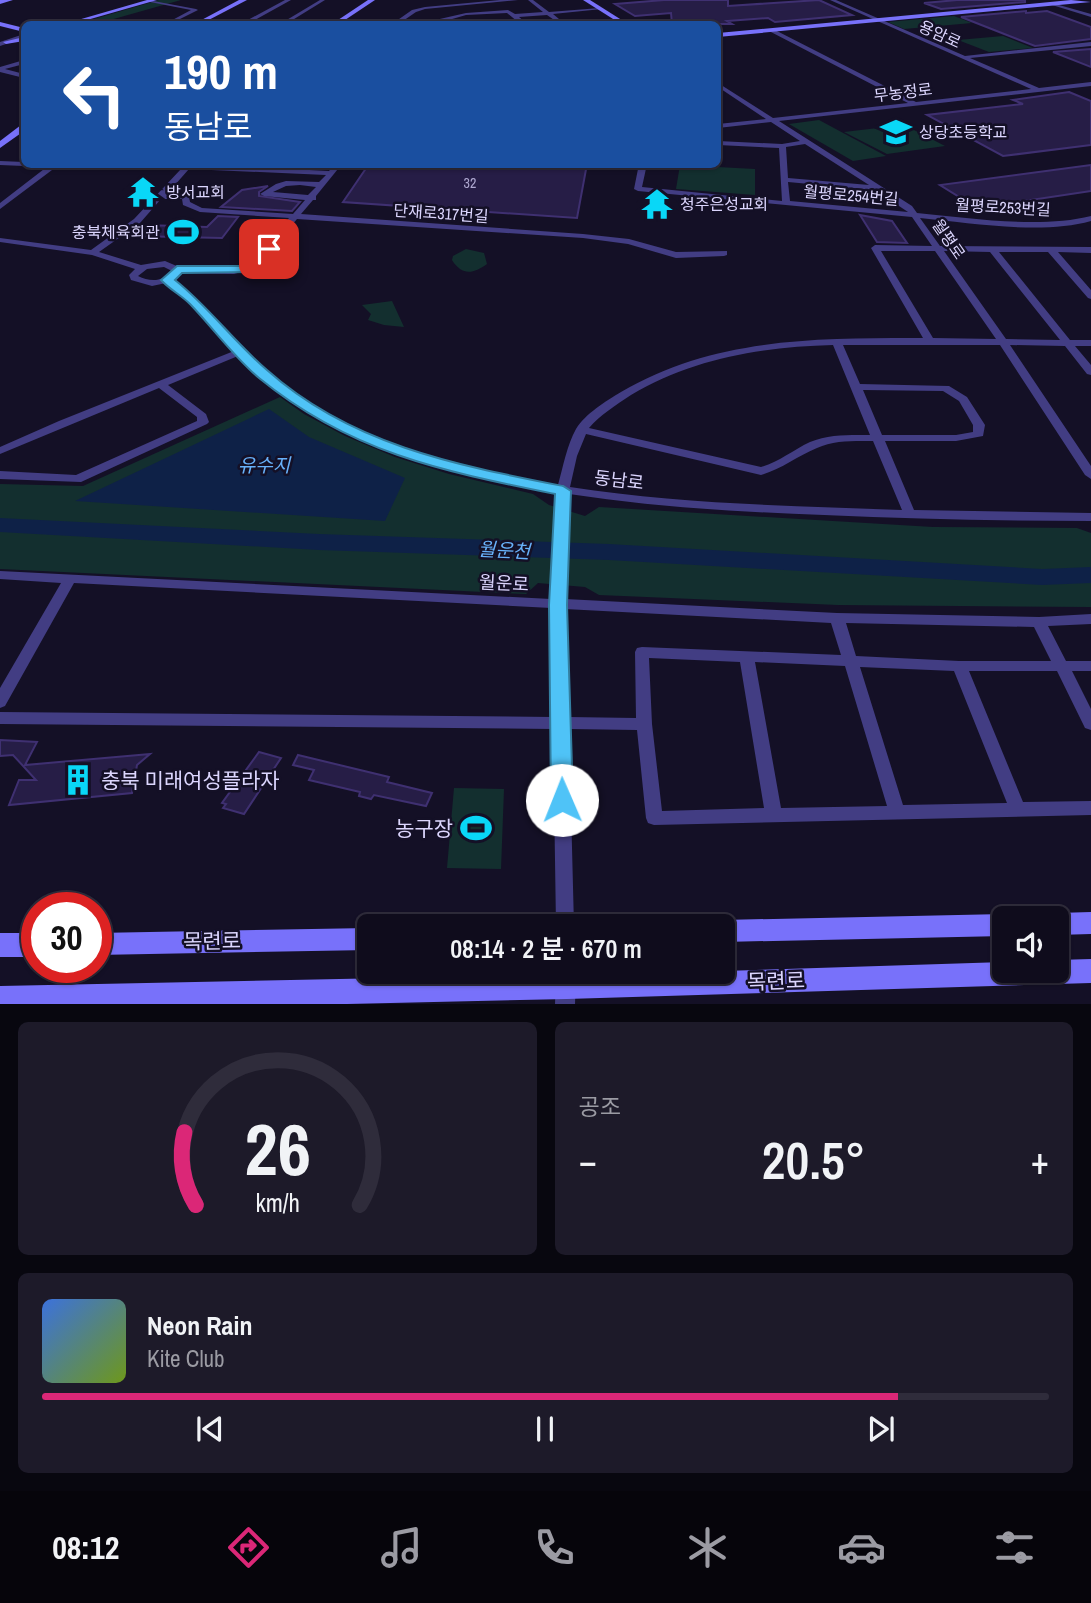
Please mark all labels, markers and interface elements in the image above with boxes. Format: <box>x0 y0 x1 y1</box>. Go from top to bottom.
street label: 용암로 <box>915 15 965 53</box>
text: 190 m <box>164 38 278 104</box>
icon: left <box>49 49 140 140</box>
street label: 무농정로 <box>872 77 934 107</box>
text: 동남로 <box>164 105 252 148</box>
school or university icon: 상당초등학교 <box>879 115 913 149</box>
place label: 상당초등학교 <box>919 121 1007 143</box>
house number: 32 <box>464 174 476 192</box>
temple icon: 방서교회 <box>126 175 160 209</box>
street label: 월평로254번길 <box>802 180 900 210</box>
place label: 방서교회 <box>166 181 225 203</box>
temple icon: 청주은성교회 <box>640 187 674 221</box>
place label: 청주은성교회 <box>680 193 768 215</box>
street label: 월평로253번길 <box>955 194 1051 220</box>
street label: 단재로317번길 <box>393 199 489 227</box>
sports icon: 충북체육회관 <box>166 215 200 249</box>
street label: 월평로 <box>927 215 971 264</box>
pin <box>239 219 299 279</box>
place label: 충북체육회관 <box>72 221 160 243</box>
icon: arrive <box>250 230 288 268</box>
water label: 유수지 <box>238 452 292 478</box>
street label: 동남로 <box>593 465 645 495</box>
water label: 월운천 <box>477 536 532 564</box>
street label: 월운로 <box>479 569 529 597</box>
building icon: 충북 미래여성플라자 <box>61 763 95 797</box>
position arrow <box>525 763 599 837</box>
place label: 충북 미래여성플라자 <box>101 766 280 795</box>
sports icon: 농구장 <box>459 811 493 845</box>
place label: 농구장 <box>395 814 453 843</box>
speed limit sign: 30 <box>21 892 112 983</box>
map controls <box>992 906 1069 983</box>
button: sound <box>992 906 1069 983</box>
street label: 목련로 <box>183 926 241 956</box>
text: 08:14 · 2 분 · 670 m <box>450 931 642 966</box>
street label: 목련로 <box>747 965 805 997</box>
text: 공조 <box>579 1091 621 1122</box>
text: 26 <box>244 1100 310 1198</box>
text: 20.5° <box>762 1125 866 1195</box>
text: − <box>579 1135 597 1186</box>
text: + <box>1031 1135 1049 1186</box>
text: km/h <box>255 1185 299 1219</box>
text: Neon Rain <box>147 1308 252 1343</box>
text: Kite Club <box>147 1343 225 1374</box>
icon: previous <box>191 1410 229 1448</box>
icon: pause <box>526 1410 564 1448</box>
icon: next <box>862 1410 900 1448</box>
icon: directions <box>224 1523 273 1572</box>
icon: music <box>377 1523 426 1572</box>
icon: phone <box>530 1523 579 1572</box>
icon: climate <box>683 1523 732 1572</box>
icon: car <box>837 1523 886 1572</box>
icon: filters <box>990 1523 1039 1572</box>
text: 08:12 <box>52 1526 119 1569</box>

